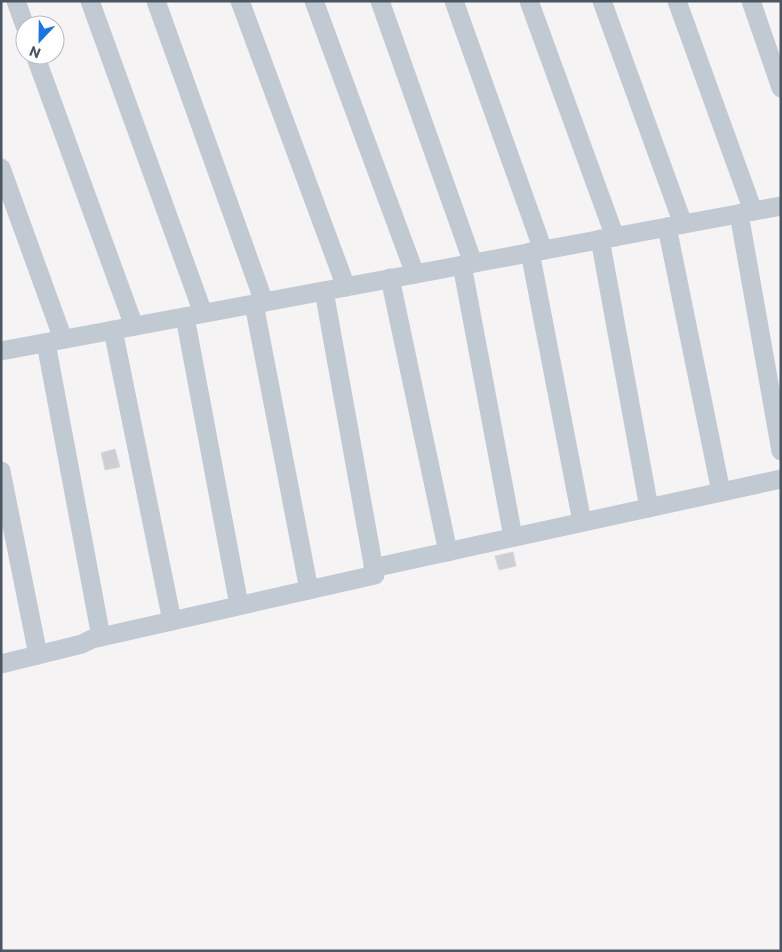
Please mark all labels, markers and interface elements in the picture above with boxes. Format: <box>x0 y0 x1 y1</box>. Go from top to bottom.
north arrow <box>15 15 65 65</box>
text: N <box>27 43 43 62</box>

